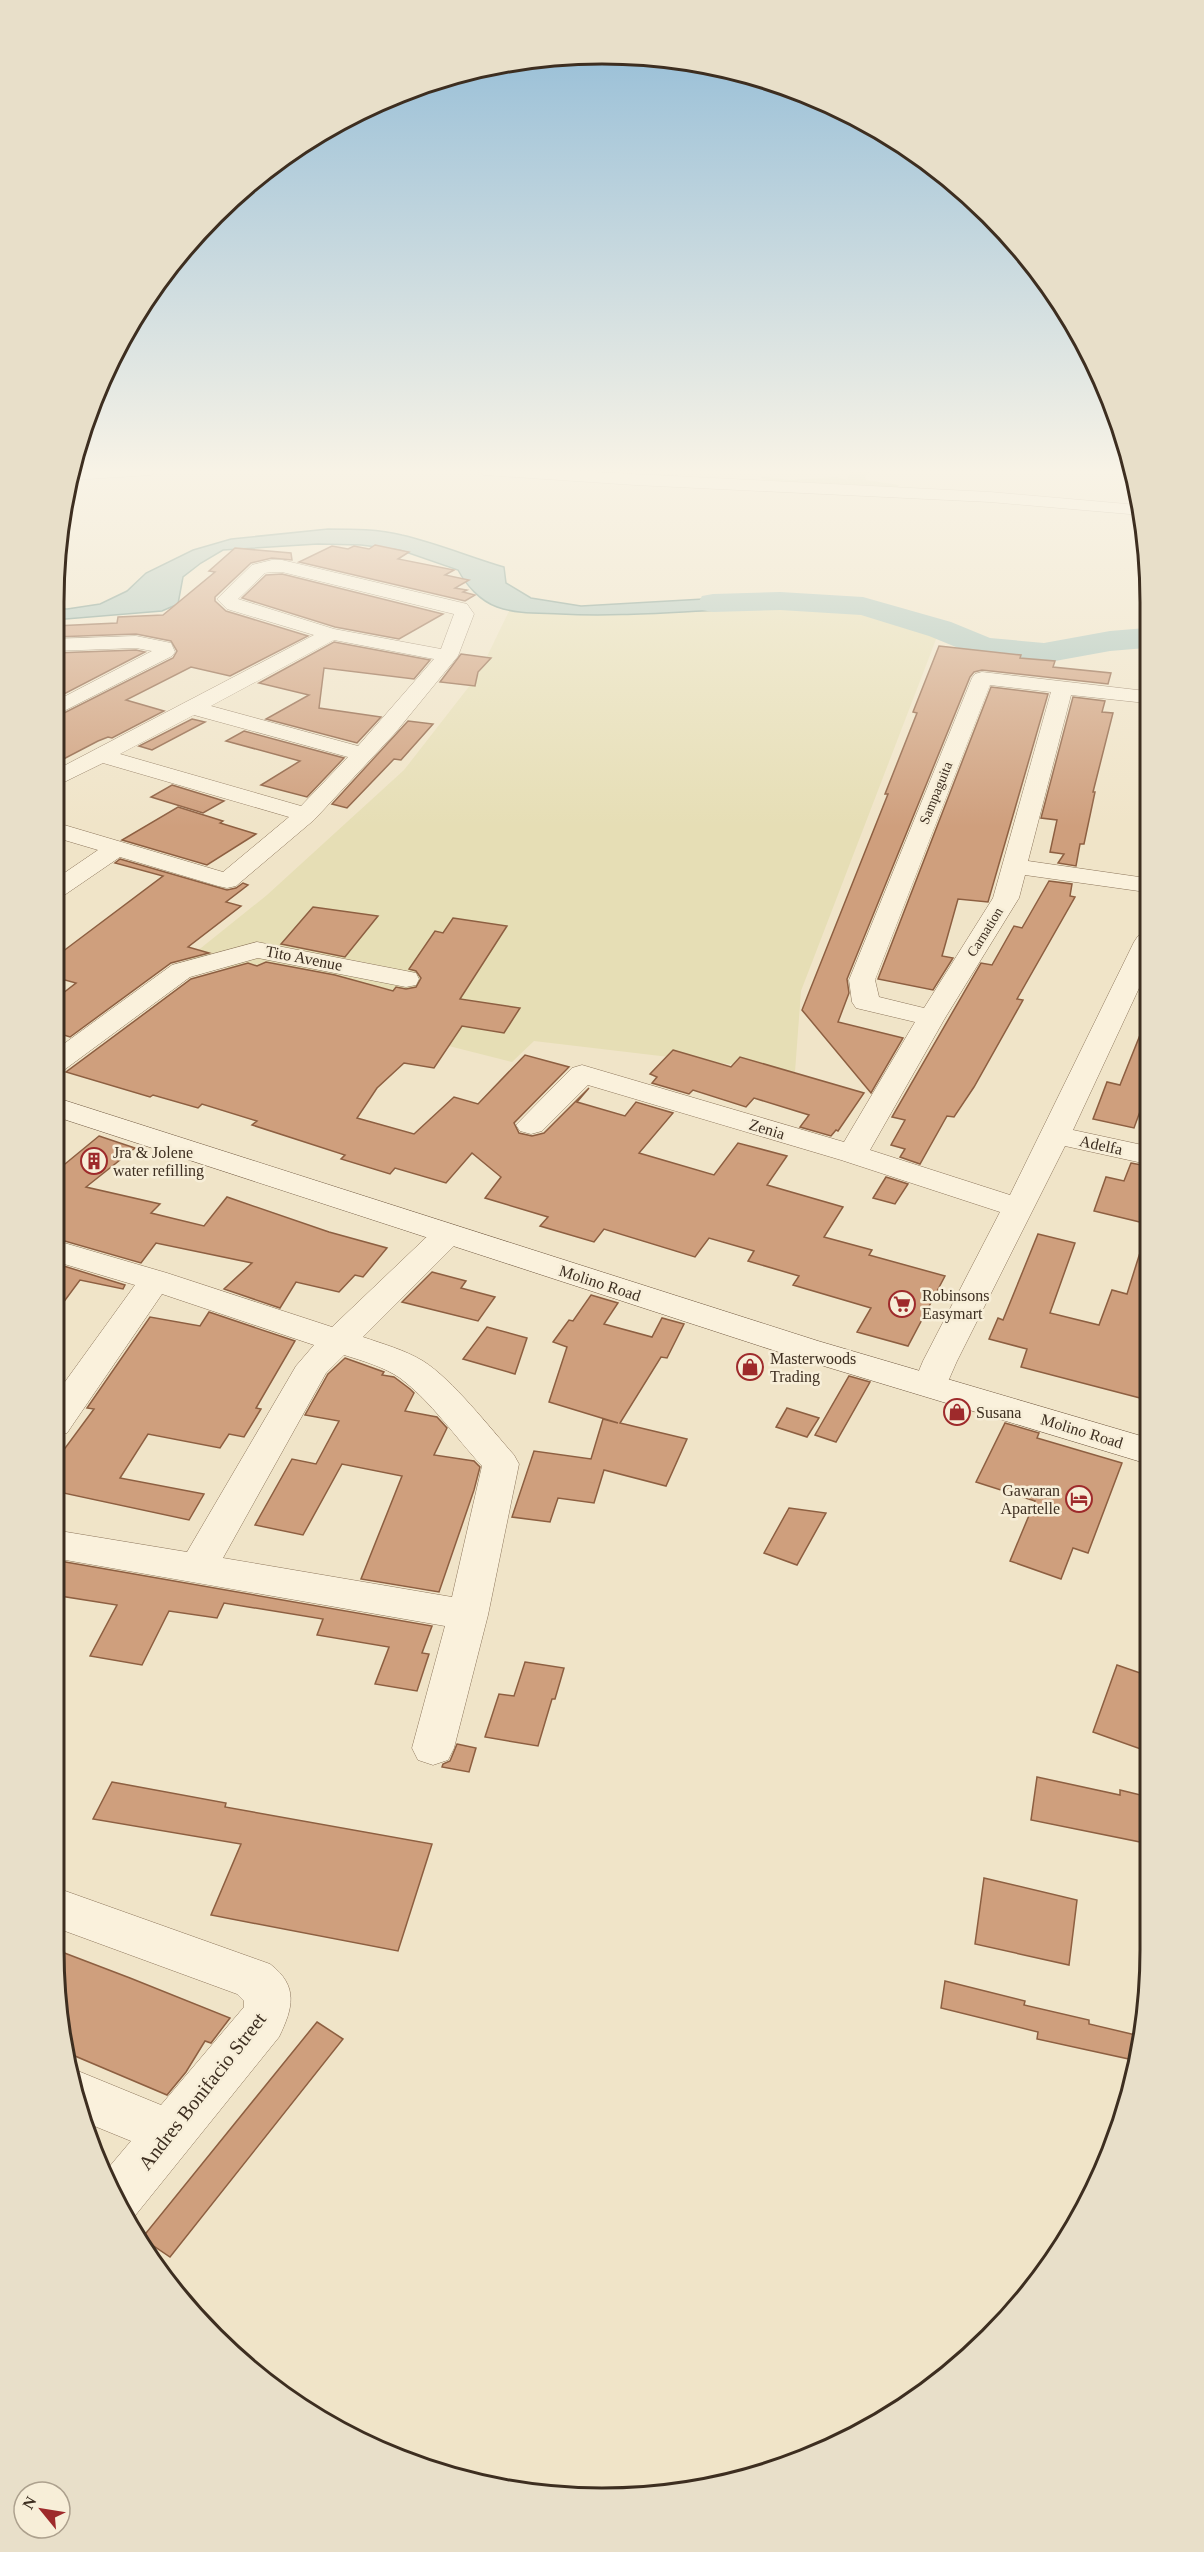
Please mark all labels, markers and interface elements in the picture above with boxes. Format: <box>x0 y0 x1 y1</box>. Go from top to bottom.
street label: Sampaguita <box>917 759 956 826</box>
street label: Carnation <box>964 905 1006 959</box>
street label: Tito Avenue <box>264 942 344 974</box>
street label: Zenia <box>747 1116 787 1142</box>
street label: Adelfa <box>1078 1132 1124 1158</box>
place label: Jra & Jolene water refilling <box>113 1144 204 1180</box>
building icon: Jra & Jolene water refilling <box>79 1146 109 1176</box>
street label: Molino Road <box>557 1262 643 1304</box>
place label: Robinsons Easymart <box>922 1287 990 1323</box>
supermarket icon: Robinsons Easymart <box>887 1289 917 1319</box>
place label: Masterwoods Trading <box>770 1350 856 1386</box>
shop icon: Masterwoods Trading <box>735 1352 765 1382</box>
shop icon: Susana <box>942 1397 972 1427</box>
place label: Susana <box>976 1404 1021 1421</box>
street label: Molino Road <box>1039 1410 1125 1452</box>
place label: Gawaran Apartelle <box>1000 1482 1060 1518</box>
hotel icon: Gawaran Apartelle <box>1064 1484 1094 1514</box>
street label: Andres Bonifacio Street <box>134 2008 270 2174</box>
north arrow <box>12 2480 72 2540</box>
text: N <box>19 2493 40 2512</box>

